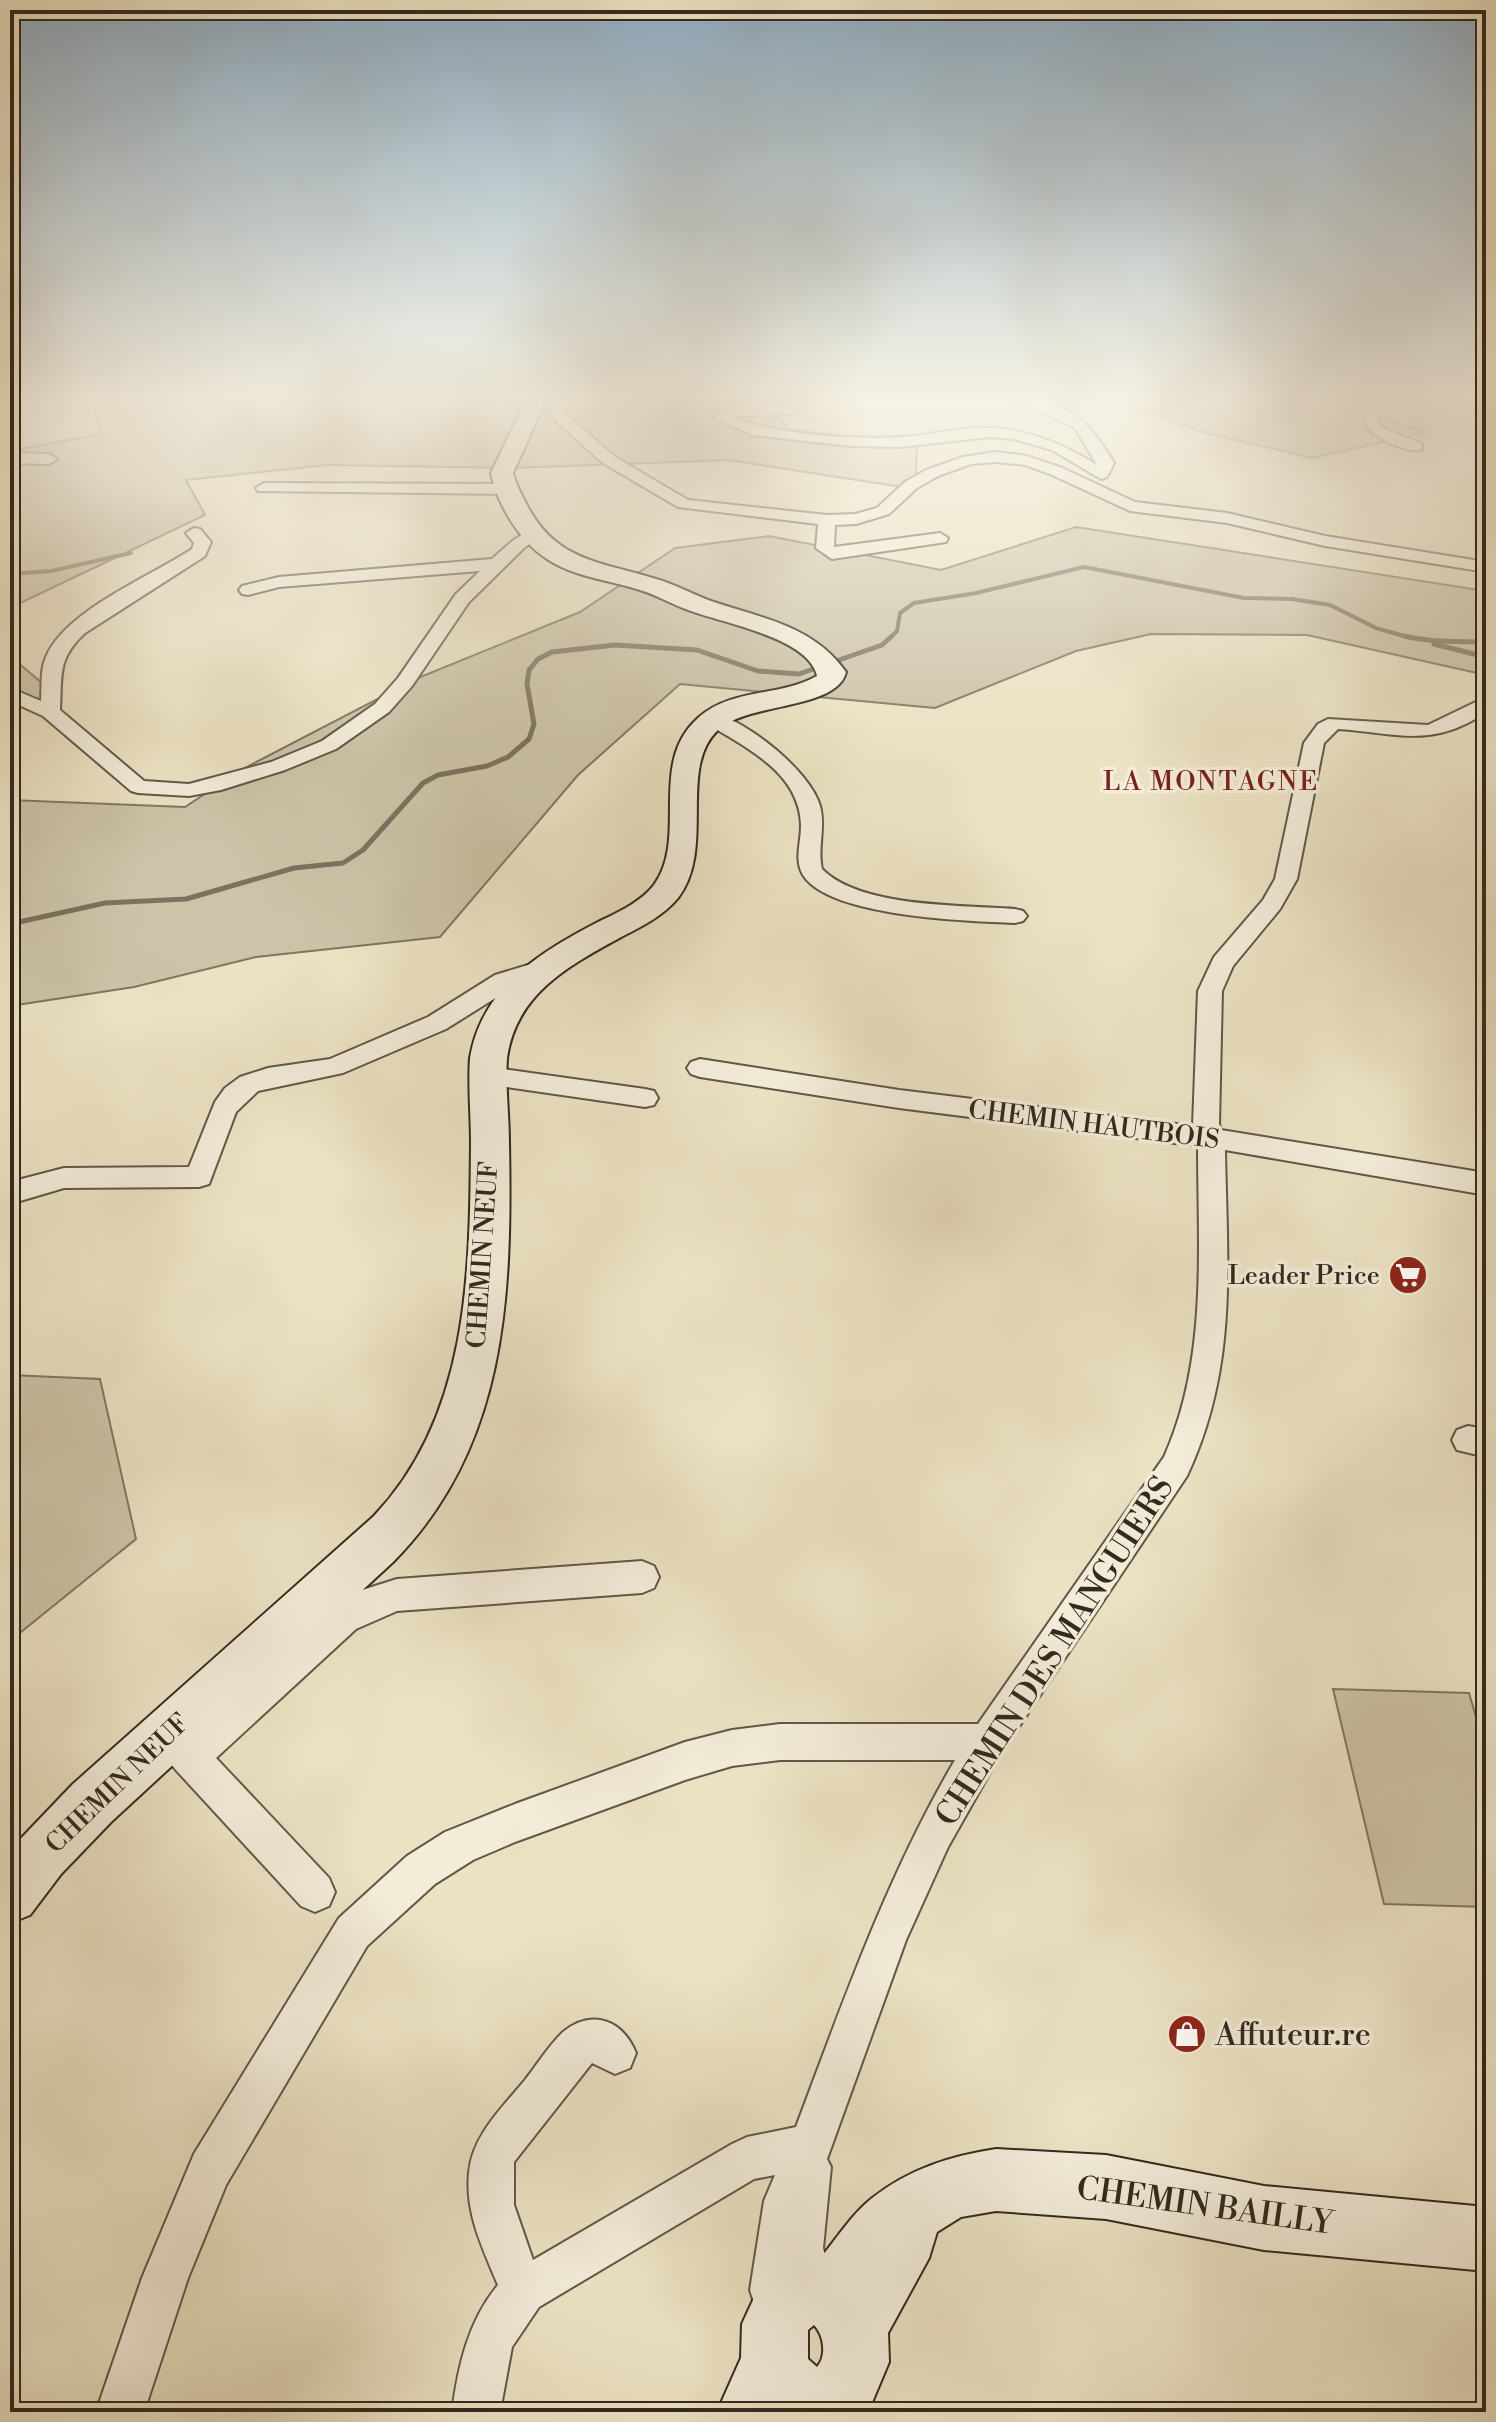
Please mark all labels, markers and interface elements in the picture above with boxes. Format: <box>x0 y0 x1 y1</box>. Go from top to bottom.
district label: LA MONTAGNE <box>1103 766 1319 798</box>
street label: CHEMIN HAUTBOIS <box>967 1094 1221 1156</box>
street label: CHEMIN NEUF <box>461 1161 505 1350</box>
supermarket icon: Leader Price <box>1387 1254 1429 1296</box>
place label: Leader Price <box>1228 1260 1380 1292</box>
street label: CHEMIN DES MANGUIERS <box>927 1469 1183 1834</box>
street label: CHEMIN NEUF <box>39 1707 196 1860</box>
shop icon: Affuteur.re <box>1166 2013 1208 2055</box>
place label: Affuteur.re <box>1214 2015 1371 2055</box>
street label: CHEMIN BAILLY <box>1074 2168 1338 2244</box>

